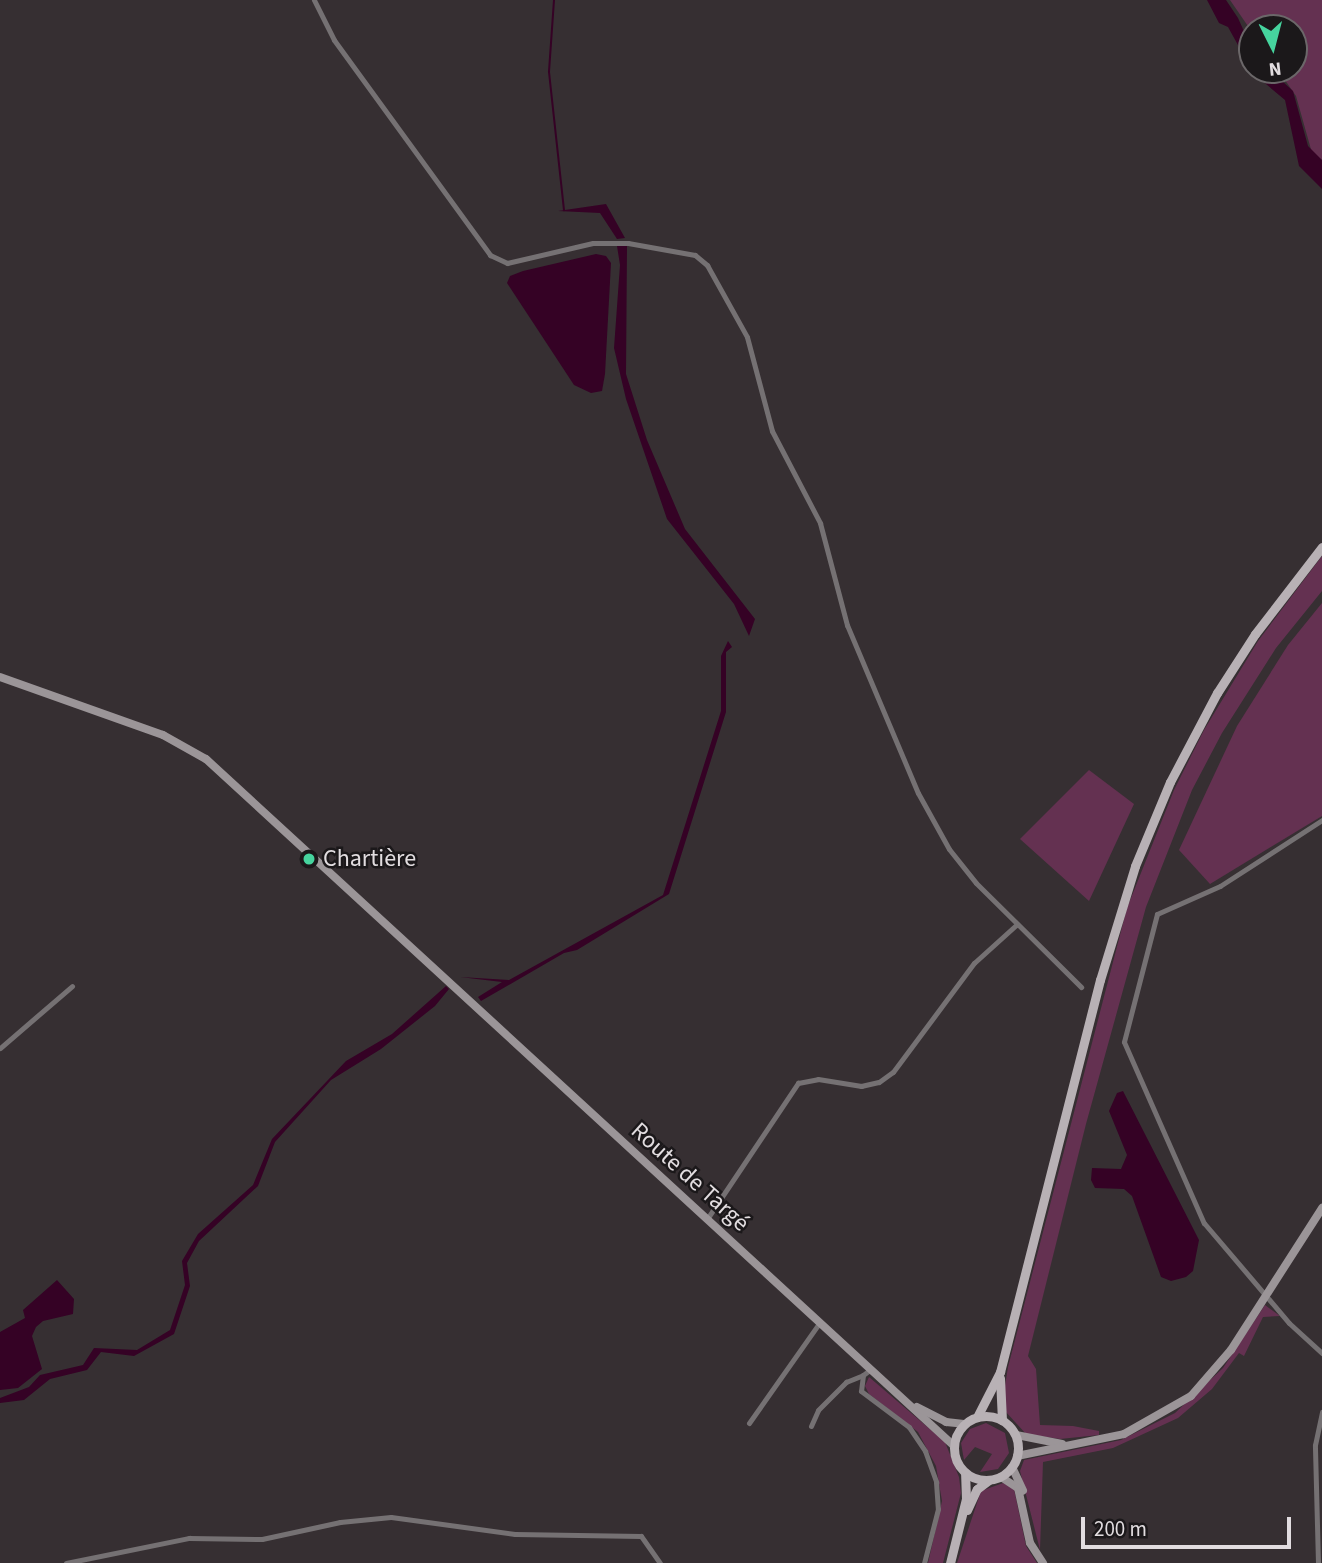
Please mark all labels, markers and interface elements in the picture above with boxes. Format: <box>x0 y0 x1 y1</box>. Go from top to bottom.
north arrow <box>1238 14 1308 84</box>
text: N <box>1267 54 1283 82</box>
place label: Chartière <box>323 845 416 873</box>
marker: Chartière <box>301 851 317 867</box>
street label: Route de Targé <box>625 1116 755 1238</box>
scale bar <box>1084 1504 1294 1548</box>
text: 200 m <box>1094 1514 1147 1544</box>

